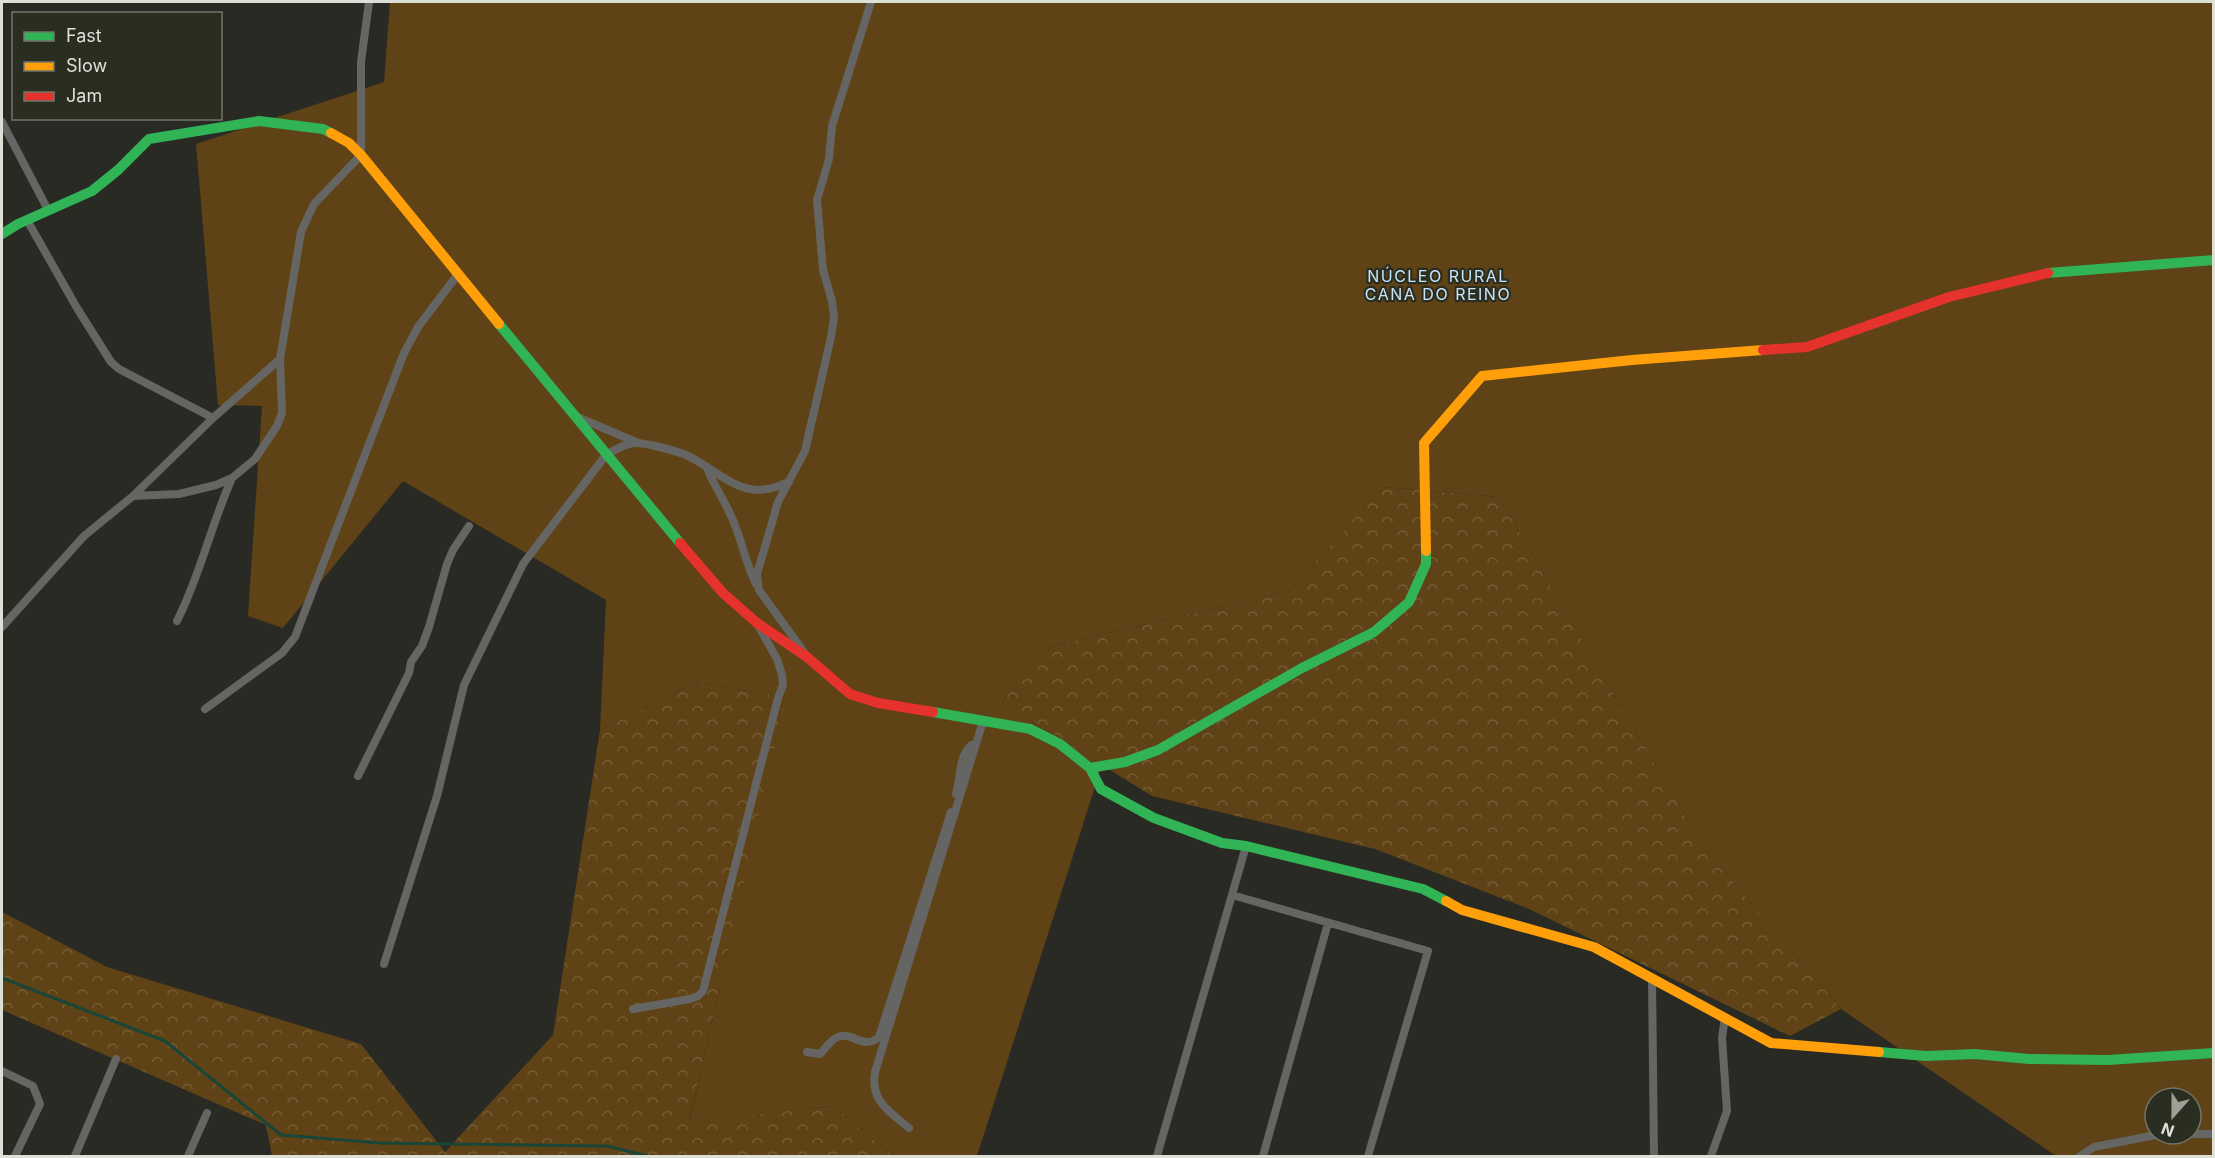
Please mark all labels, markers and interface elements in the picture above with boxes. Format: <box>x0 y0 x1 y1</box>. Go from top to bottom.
legend <box>12 12 222 120</box>
text: Fast <box>66 25 102 46</box>
text: Slow <box>66 55 107 76</box>
text: Jam <box>66 85 102 106</box>
district label: NÚCLEO RURAL CANA DO REINO <box>1365 266 1511 304</box>
north arrow <box>2143 1086 2203 1146</box>
text: N <box>2158 1118 2177 1142</box>

